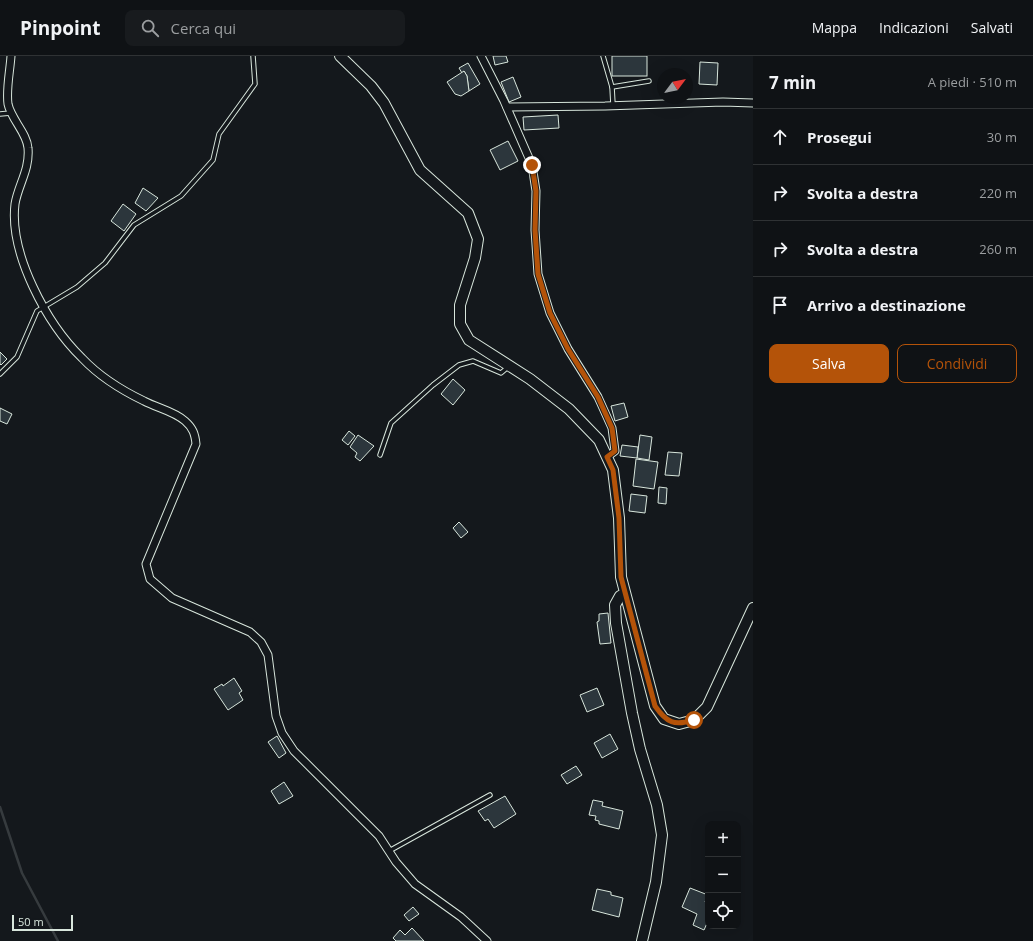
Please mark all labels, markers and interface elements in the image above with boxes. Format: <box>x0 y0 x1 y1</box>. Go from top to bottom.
search box <box>125 10 405 46</box>
text: Pinpoint <box>20 15 101 41</box>
icon: search <box>139 17 161 39</box>
text: Cerca qui <box>171 18 236 38</box>
text: Mappa <box>812 18 857 37</box>
text: Indicazioni <box>879 18 949 37</box>
text: Salvati <box>971 18 1013 37</box>
north arrow <box>657 68 693 104</box>
text: 7 min <box>769 71 816 94</box>
text: A piedi · 510 m <box>928 73 1017 91</box>
icon: ahead <box>769 126 791 148</box>
text: Prosegui <box>807 127 872 147</box>
text: 30 m <box>987 128 1017 146</box>
route end <box>523 156 541 174</box>
icon: right <box>769 182 791 204</box>
text: Svolta a destra <box>807 183 918 203</box>
text: 220 m <box>979 184 1017 202</box>
icon: right <box>769 238 791 260</box>
text: Svolta a destra <box>807 239 918 259</box>
text: 260 m <box>979 240 1017 258</box>
icon: arrive <box>769 294 791 316</box>
text: Arrivo a destinazione <box>807 295 966 315</box>
button: Salva <box>769 344 889 383</box>
button: Condividi <box>897 344 1017 383</box>
route start <box>685 711 703 729</box>
map controls <box>705 821 741 929</box>
button: + <box>705 821 741 857</box>
button: − <box>705 857 741 893</box>
button: locate <box>705 893 741 929</box>
scale bar <box>12 913 73 932</box>
text: 50 m <box>18 914 44 929</box>

